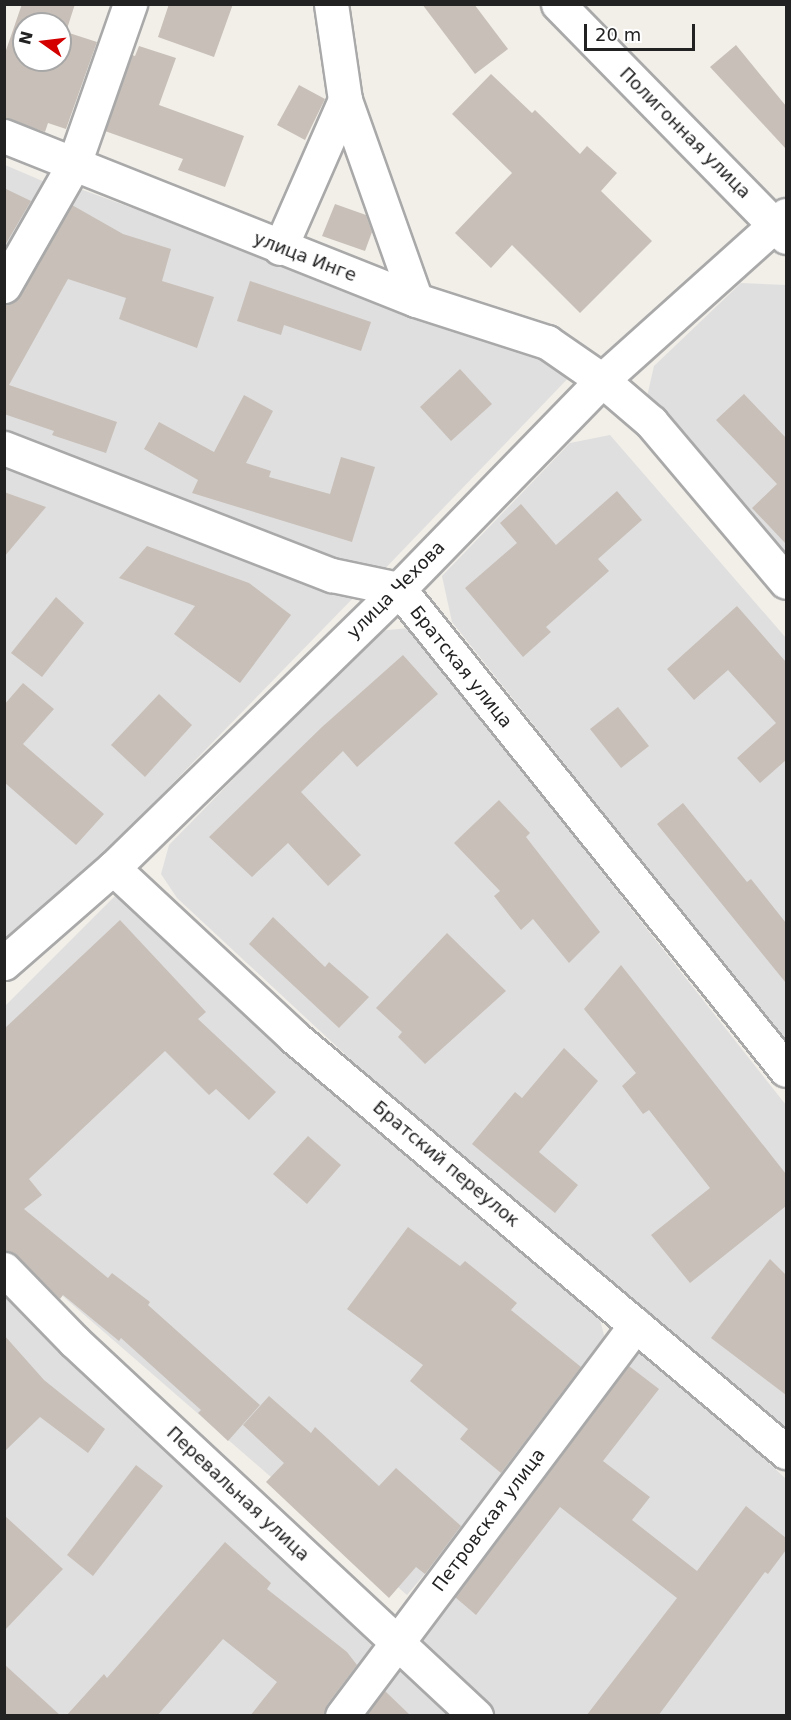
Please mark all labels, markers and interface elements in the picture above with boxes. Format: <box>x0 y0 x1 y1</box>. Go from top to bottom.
north arrow <box>12 12 72 72</box>
scale bar <box>587 12 698 50</box>
text: 20 m <box>595 24 641 45</box>
text: N <box>15 29 37 47</box>
street label: Полигонная улица <box>615 63 755 203</box>
street label: улица Инге <box>250 227 360 287</box>
street label: улица Чехова <box>343 537 449 643</box>
street label: Братская улица <box>405 602 517 732</box>
street label: Братский переулок <box>368 1096 524 1232</box>
street label: Перевальная улица <box>162 1422 314 1566</box>
street label: Петровская улица <box>428 1444 550 1596</box>

